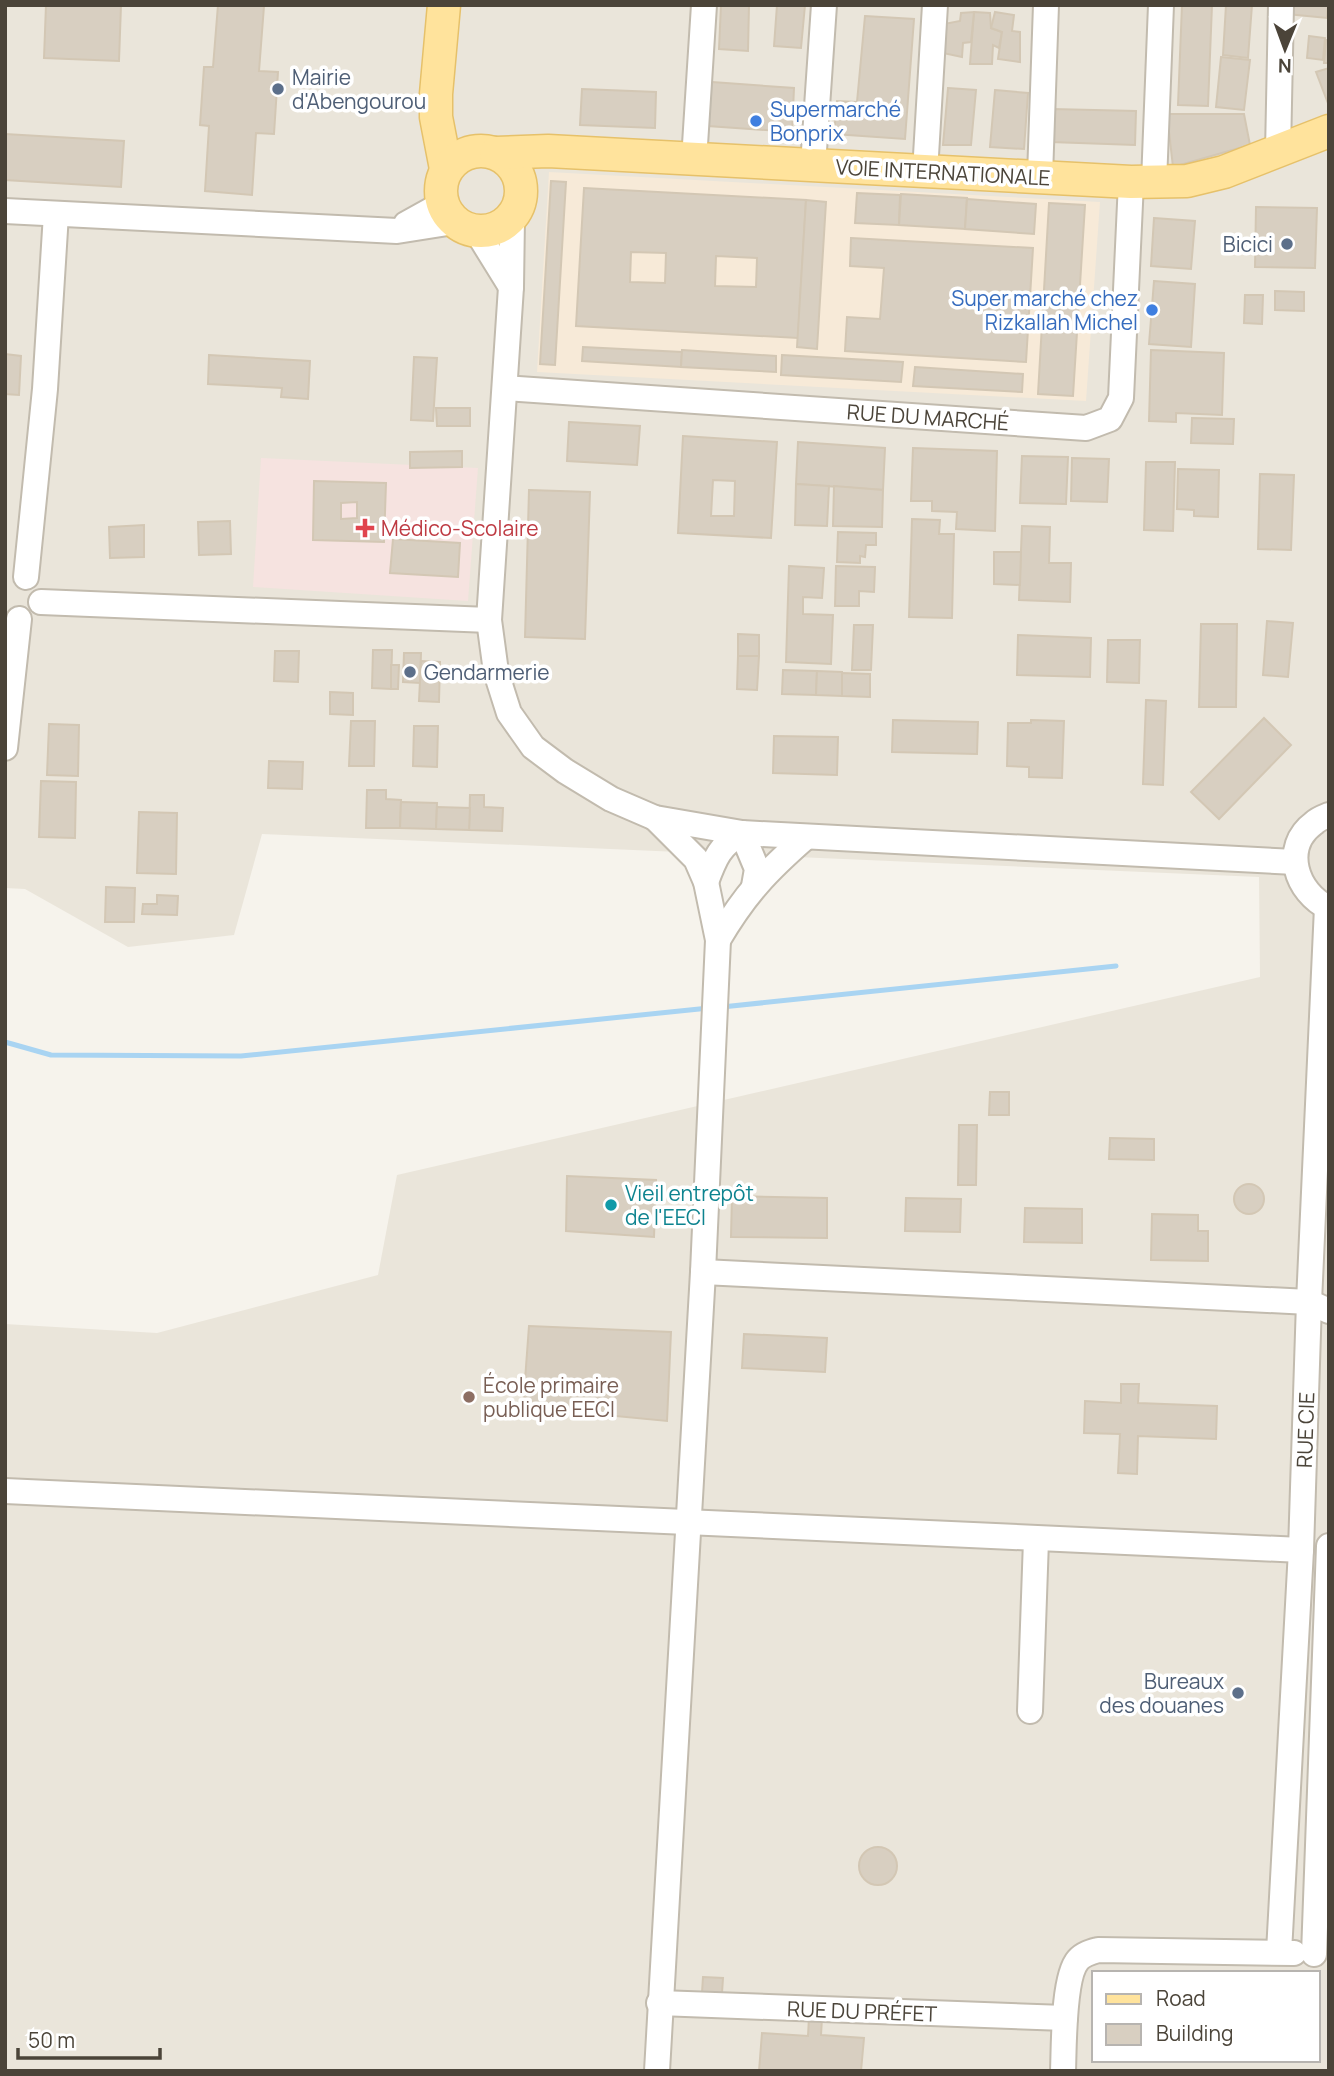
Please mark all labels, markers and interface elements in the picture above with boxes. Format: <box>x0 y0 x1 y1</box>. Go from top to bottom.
north arrow <box>1250 14 1320 84</box>
text: N <box>1278 53 1292 79</box>
place label: Mairie d'Abengourou <box>292 63 426 115</box>
marker: Mairie d'Abengourou <box>270 81 286 97</box>
place label: Supermarché Bonprix <box>770 95 901 147</box>
marker: Supermarché Bonprix <box>748 113 764 129</box>
street label: VOIE INTERNATIONALE <box>835 152 1051 192</box>
place label: Bicici <box>1223 230 1273 258</box>
marker: Bicici <box>1279 236 1295 252</box>
place label: Super marché chez Rizkallah Michel <box>951 284 1138 336</box>
marker: Super marché chez Rizkallah Michel <box>1144 302 1160 318</box>
street label: RUE DU MARCHÉ <box>846 397 1010 437</box>
place label: Médico-Scolaire <box>381 514 539 542</box>
marker: Médico-Scolaire <box>355 518 375 538</box>
place label: Gendarmerie <box>424 658 550 686</box>
marker: Gendarmerie <box>402 664 418 680</box>
place label: Vieil entrepôt de l'EECI <box>625 1179 754 1231</box>
marker: Vieil entrepôt de l'EECI <box>603 1197 619 1213</box>
place label: École primaire publique EECI <box>483 1371 619 1423</box>
marker: École primaire publique EECI <box>461 1389 477 1405</box>
street label: RUE CIE <box>1290 1392 1320 1468</box>
place label: Bureaux des douanes <box>1099 1667 1224 1719</box>
marker: Bureaux des douanes <box>1230 1685 1246 1701</box>
legend <box>1092 1971 1320 2062</box>
text: Road <box>1156 1984 1206 2012</box>
street label: RUE DU PRÉFET <box>786 1994 938 2028</box>
scale bar <box>18 2016 159 2060</box>
text: Building <box>1156 2019 1233 2047</box>
text: 50 m <box>28 2026 75 2054</box>

